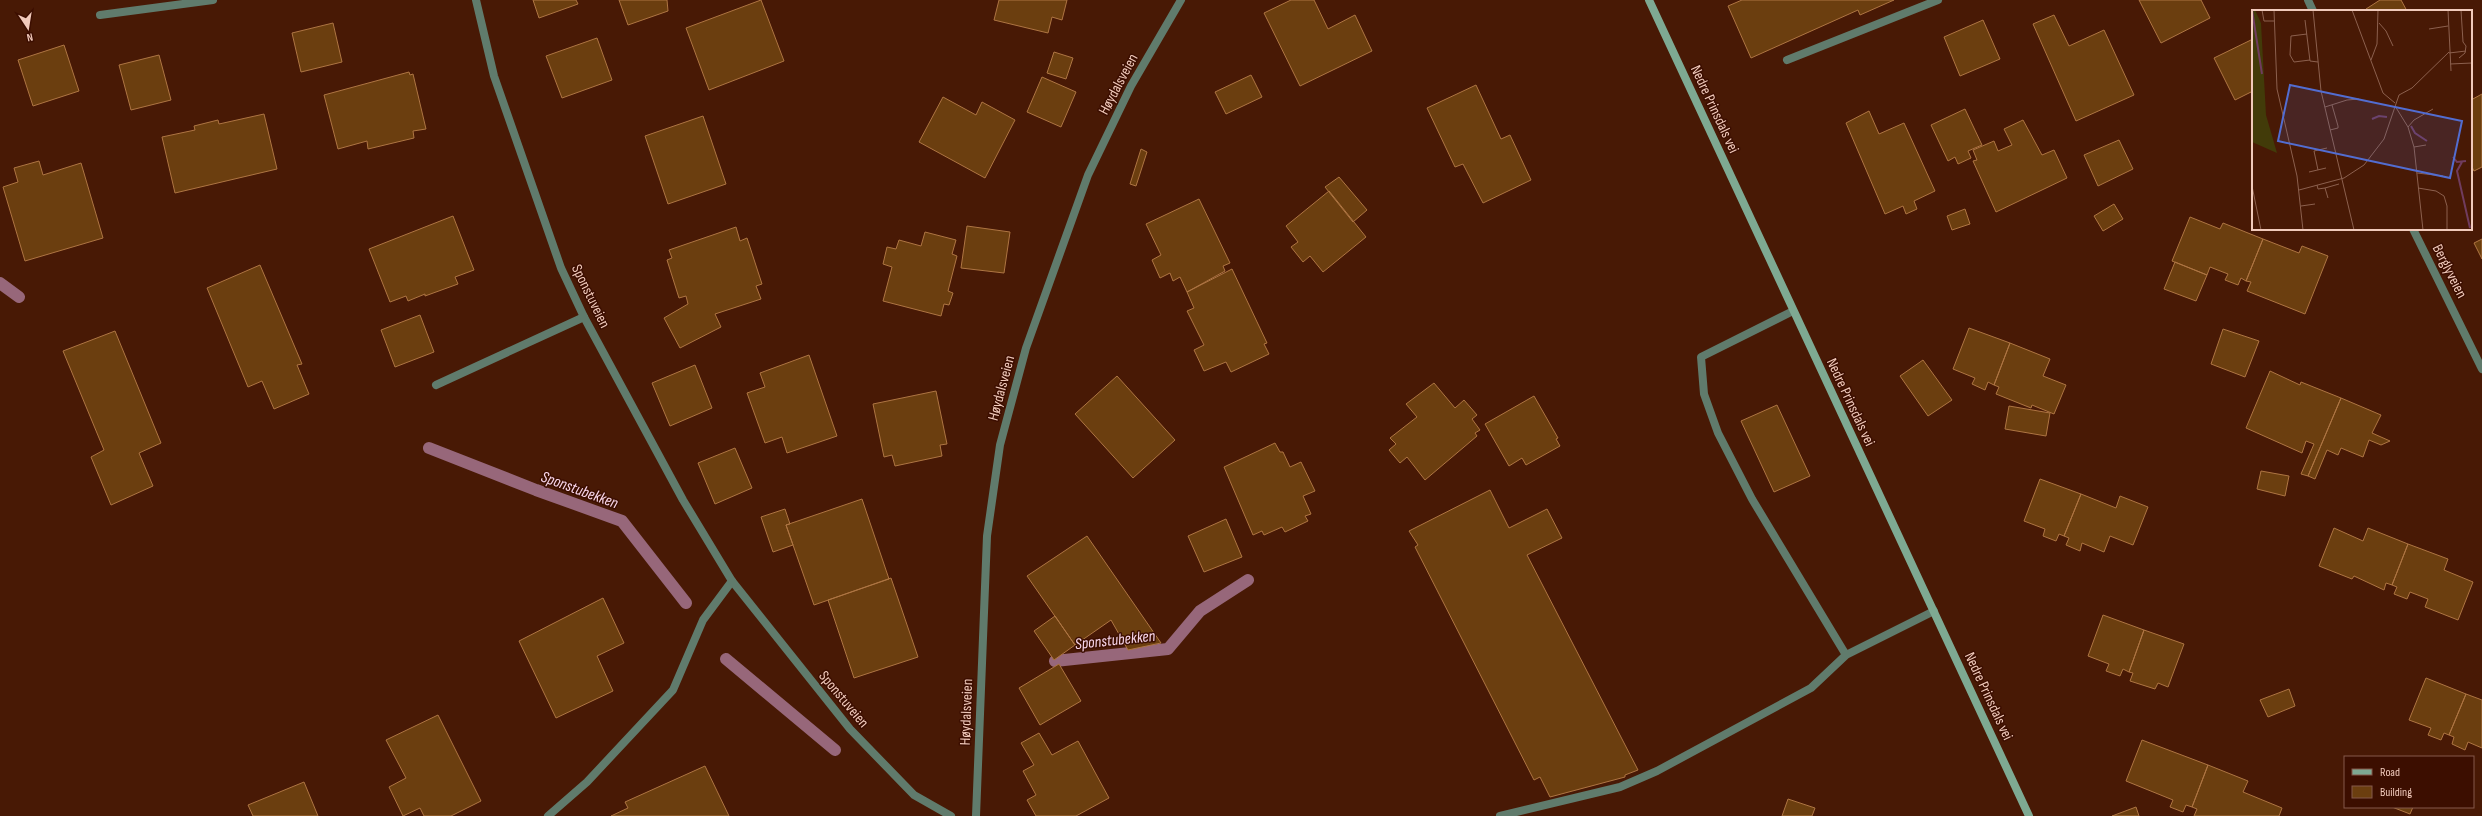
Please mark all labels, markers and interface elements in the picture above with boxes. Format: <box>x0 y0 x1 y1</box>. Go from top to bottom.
north arrow <box>8 8 48 48</box>
inset map <box>2252 10 2472 230</box>
text: N <box>26 30 34 44</box>
street label: Høydalsveien <box>1094 50 1142 118</box>
street label: Nedre Prinsdals vei <box>1686 62 1743 156</box>
street label: Berglyveien <box>2428 241 2471 301</box>
street label: Sponstuveien <box>567 261 614 331</box>
street label: Høydalsveien <box>984 354 1019 423</box>
street label: Nedre Prinsdals vei <box>1822 355 1879 449</box>
water label: Sponstubekken <box>538 468 621 513</box>
water label: Sponstubekken <box>1074 627 1157 654</box>
street label: Nedre Prinsdals vei <box>1960 649 2017 743</box>
street label: Sponstuveien <box>814 667 873 732</box>
street label: Høydalsveien <box>956 678 977 746</box>
legend <box>2344 756 2474 808</box>
text: Road <box>2380 765 2400 780</box>
text: Building <box>2380 785 2412 800</box>

